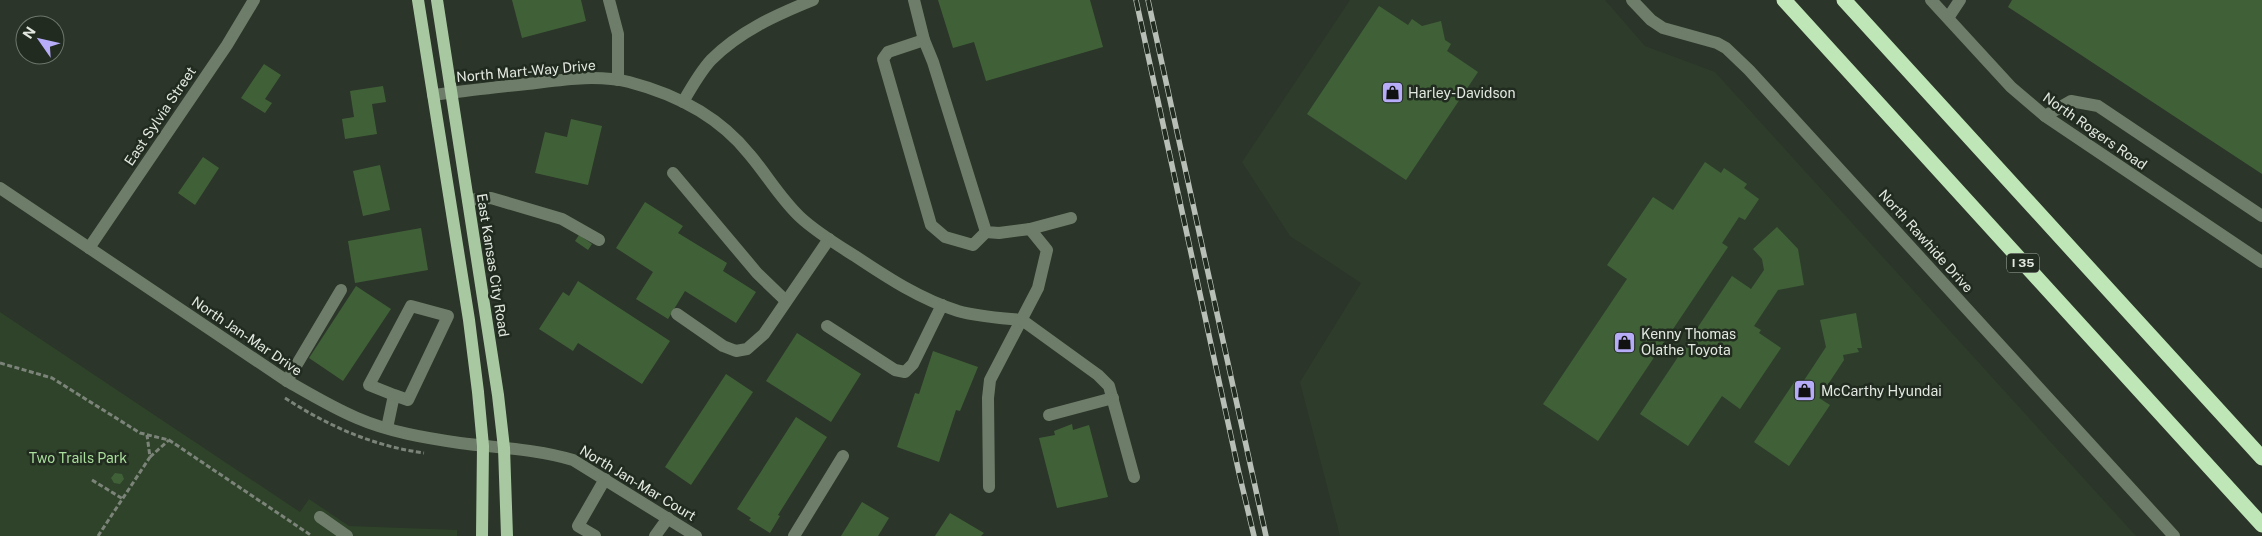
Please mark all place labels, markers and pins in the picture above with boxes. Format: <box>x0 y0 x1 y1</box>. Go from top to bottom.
shop icon: Harley-Davidson <box>1380 81 1404 105</box>
place label: Harley-Davidson <box>1408 85 1516 101</box>
place label: Kenny Thomas Olathe Toyota <box>1641 326 1736 358</box>
shop icon: Kenny Thomas Olathe Toyota <box>1613 330 1637 354</box>
shop icon: McCarthy Hyundai <box>1793 379 1817 403</box>
place label: McCarthy Hyundai <box>1821 383 1942 399</box>

